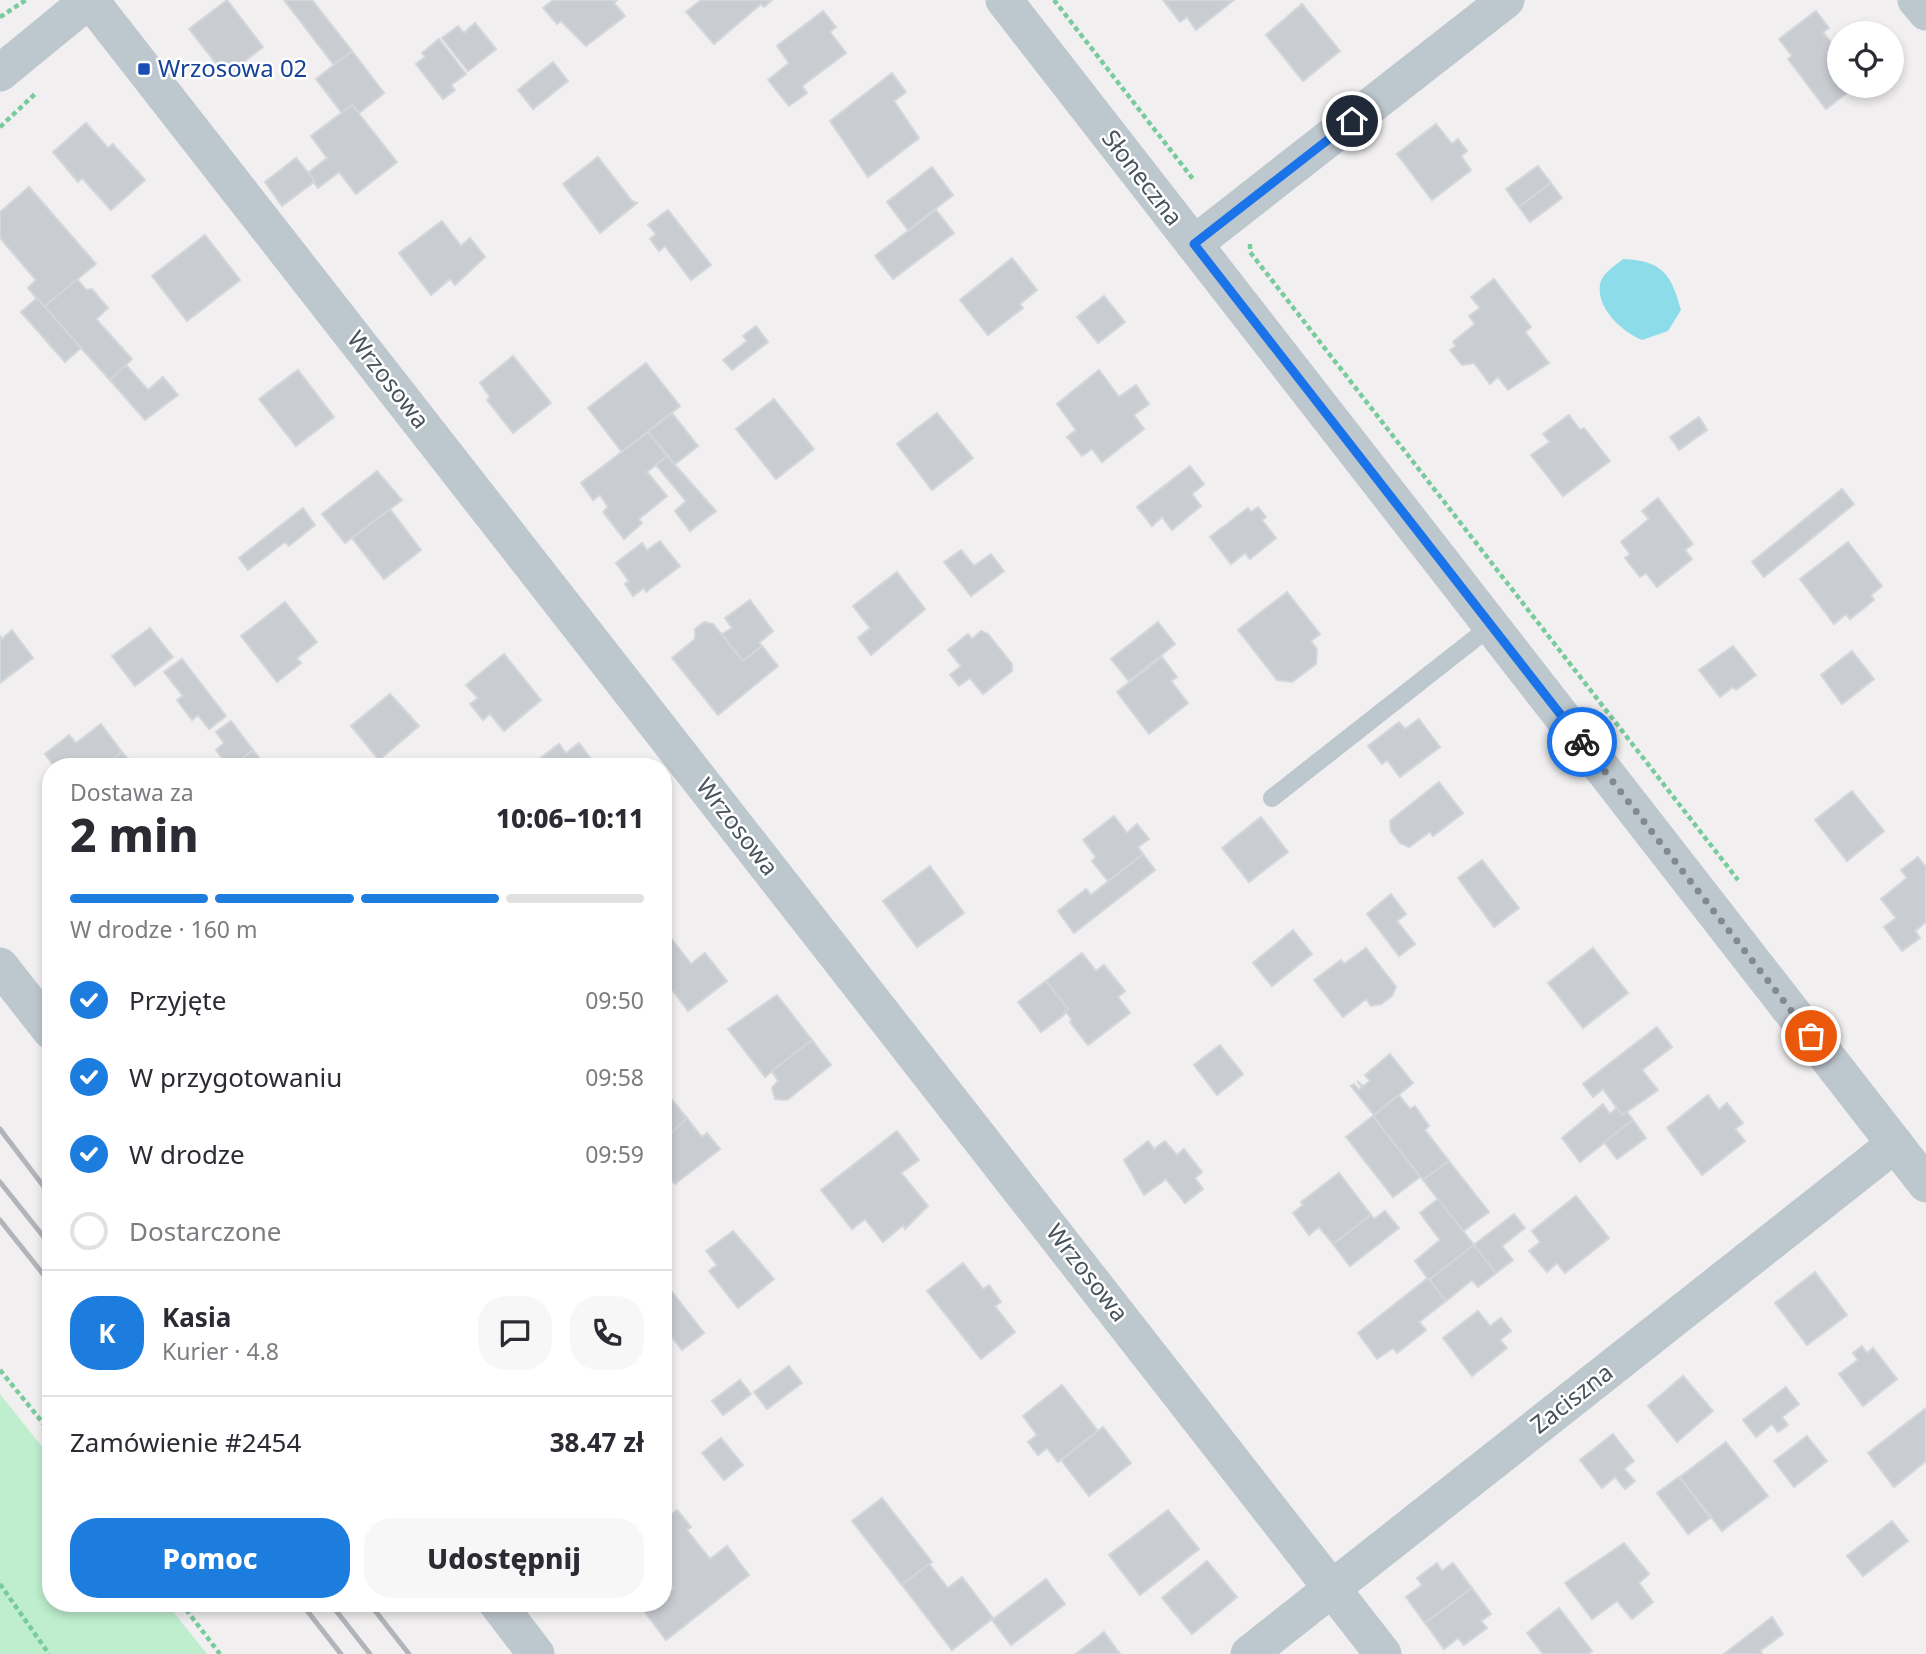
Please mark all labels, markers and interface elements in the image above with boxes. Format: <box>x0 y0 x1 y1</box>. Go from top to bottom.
map controls <box>1827 21 1904 98</box>
button: locate <box>1827 21 1904 98</box>
place label: Wrzosowa 02 <box>158 51 307 84</box>
marker: Wrzosowa 02 <box>136 61 152 77</box>
pin <box>1322 91 1382 151</box>
icon: home <box>1333 102 1371 140</box>
street label: Słoneczna <box>1095 122 1191 232</box>
street label: Wrzosowa <box>341 323 438 435</box>
courier <box>1547 707 1617 777</box>
icon: bike <box>1563 723 1601 761</box>
street label: Wrzosowa <box>690 770 787 882</box>
text: Dostawa za <box>70 776 194 808</box>
text: 10:06–10:11 <box>496 800 644 836</box>
text: 2 min <box>70 803 199 865</box>
text: W drodze · 160 m <box>70 913 257 945</box>
icon: check <box>70 981 108 1019</box>
text: Przyjęte <box>129 982 226 1018</box>
text: 09:50 <box>585 984 644 1016</box>
pin <box>1781 1006 1841 1066</box>
icon: bag <box>1792 1017 1830 1055</box>
icon: check <box>70 1058 108 1096</box>
text: W przygotowaniu <box>129 1059 342 1095</box>
text: 09:58 <box>585 1061 644 1093</box>
icon: check <box>70 1135 108 1173</box>
text: W drodze <box>129 1136 245 1172</box>
text: 09:59 <box>585 1138 644 1170</box>
text: Dostarczone <box>129 1213 282 1249</box>
street label: Wrzosowa <box>1040 1216 1137 1328</box>
button: chat <box>478 1296 552 1370</box>
button: phone <box>570 1296 644 1370</box>
text: Kasia <box>162 1299 231 1335</box>
text: K <box>98 1315 116 1351</box>
text: Kurier · 4.8 <box>162 1335 279 1367</box>
street label: Zaciszna <box>1523 1355 1619 1440</box>
text: Zamówienie #2454 <box>70 1424 301 1460</box>
text: 38.47 zł <box>550 1424 644 1460</box>
button: Pomoc <box>70 1518 350 1598</box>
button: Udostępnij <box>364 1518 644 1598</box>

